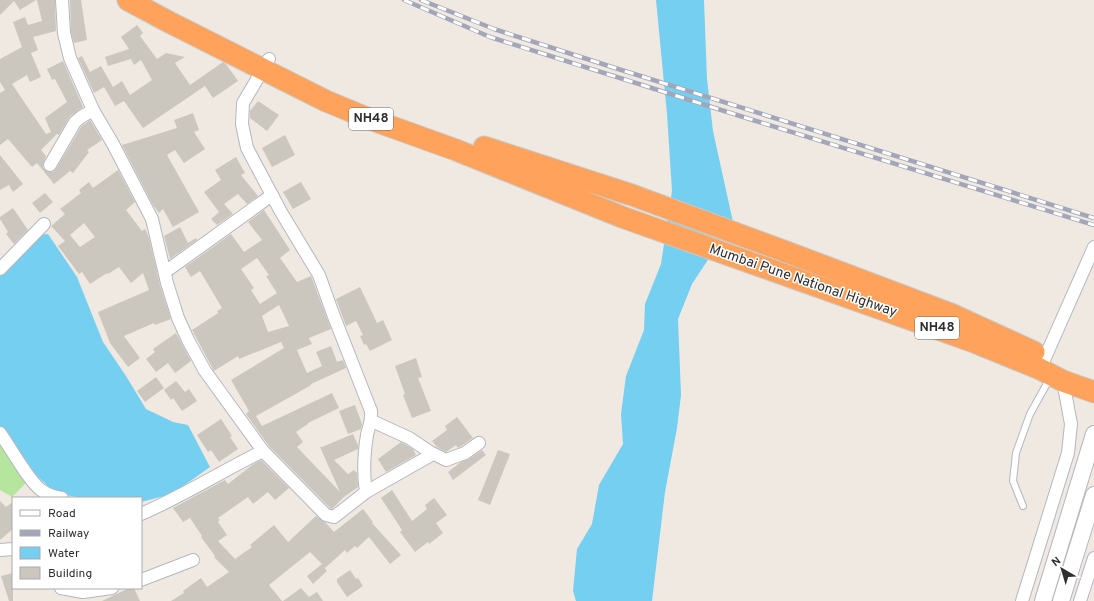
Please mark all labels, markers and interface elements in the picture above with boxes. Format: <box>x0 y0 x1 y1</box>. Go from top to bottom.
road number: NH48 <box>349 108 393 130</box>
street label: Mumbai Pune National Highway <box>707 241 899 321</box>
road number: NH48 <box>915 317 959 339</box>
legend <box>12 497 142 589</box>
text: Road <box>48 506 76 522</box>
text: Railway <box>48 526 89 542</box>
text: Water <box>48 546 80 562</box>
north arrow <box>1042 549 1082 589</box>
text: N <box>1049 554 1064 570</box>
text: Building <box>48 566 92 582</box>

